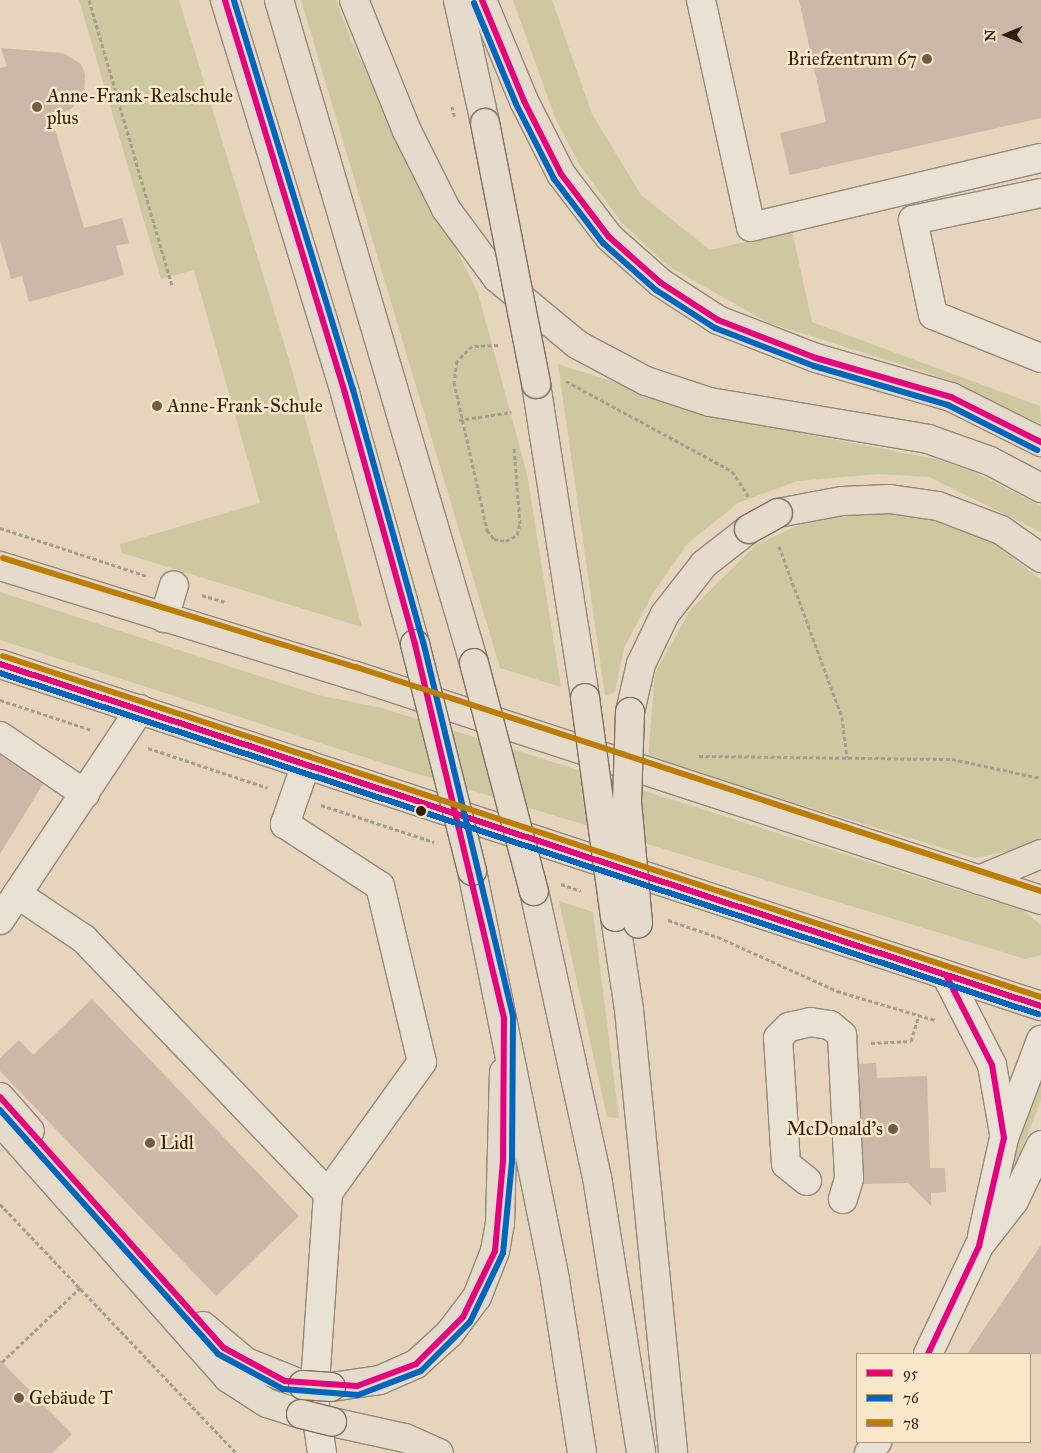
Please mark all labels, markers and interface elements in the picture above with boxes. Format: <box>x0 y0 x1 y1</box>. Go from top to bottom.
north arrow <box>981 10 1031 60</box>
text: N <box>982 29 999 41</box>
place label: Briefzentrum 67 <box>787 48 917 70</box>
marker: Briefzentrum 67 <box>921 53 933 65</box>
place label: Anne-Frank-Realschule plus <box>47 85 233 129</box>
marker: Anne-Frank-Realschule plus <box>31 101 43 113</box>
place label: Anne-Frank-Schule <box>167 395 323 417</box>
marker: Anne-Frank-Schule <box>151 400 163 412</box>
unlabelled marker <box>416 806 426 816</box>
place label: McDonald's <box>787 1118 883 1140</box>
marker: McDonald's <box>887 1123 899 1135</box>
place label: Lidl <box>160 1132 194 1154</box>
marker: Lidl <box>144 1137 156 1149</box>
legend <box>856 1353 1031 1443</box>
text: 95 <box>903 1364 918 1382</box>
place label: Gebäude T <box>29 1387 113 1409</box>
text: 76 <box>903 1389 919 1407</box>
marker: Gebäude T <box>13 1392 25 1404</box>
text: 78 <box>903 1414 919 1432</box>

